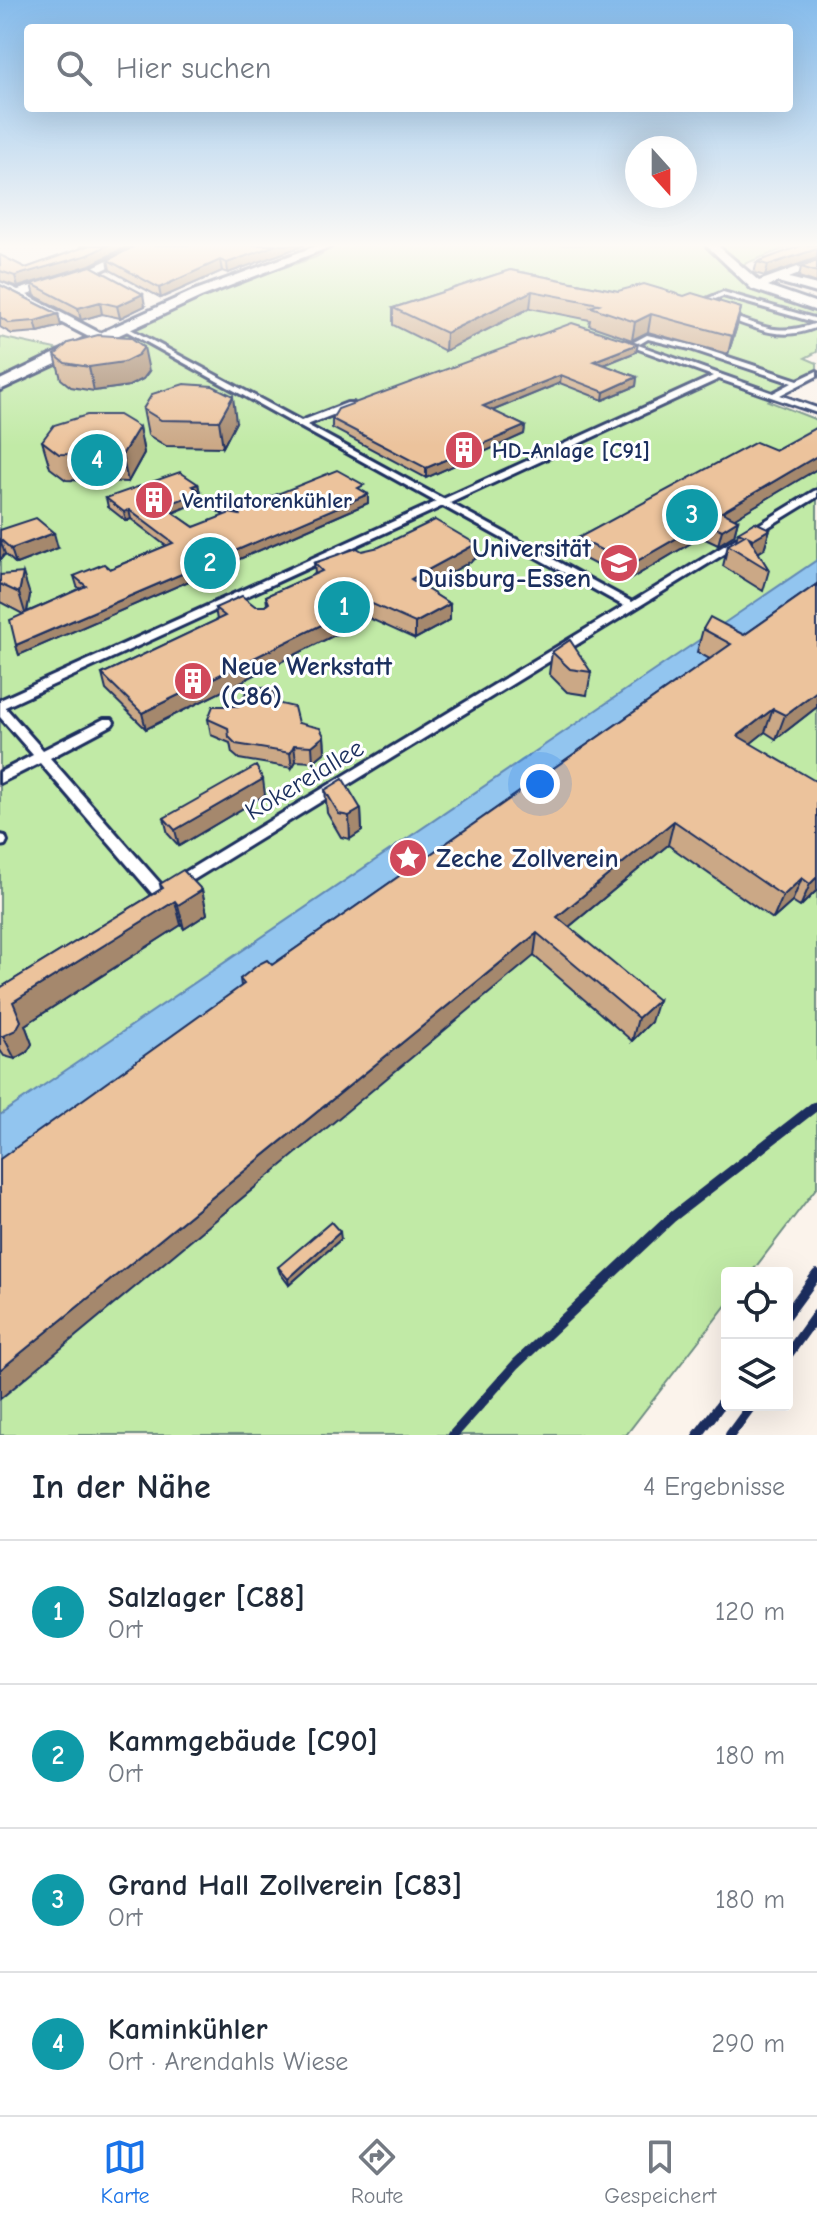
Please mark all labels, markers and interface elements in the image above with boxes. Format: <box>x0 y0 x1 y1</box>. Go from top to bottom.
search box <box>24 24 793 112</box>
icon: search <box>52 46 96 90</box>
text: Hier suchen <box>116 51 271 86</box>
north arrow <box>625 136 697 208</box>
building icon: HD-Anlage [C91] <box>443 429 485 471</box>
pin: 4 <box>71 430 123 490</box>
place label: HD-Anlage [C91] <box>492 438 650 464</box>
building icon: Ventilatorenkühler <box>133 479 175 521</box>
pin: 3 <box>666 485 718 545</box>
place label: Ventilatorenkühler <box>182 488 352 514</box>
pin: 2 <box>184 533 236 593</box>
place label: Universität Duisburg-Essen <box>418 534 591 594</box>
school or university icon: Universität Duisburg-Essen <box>598 542 640 584</box>
pin: 1 <box>318 577 370 637</box>
place label: Neue Werkstatt (C86) <box>221 652 393 712</box>
building icon: Neue Werkstatt (C86) <box>172 660 214 702</box>
street label: Kokereiallee <box>240 733 369 827</box>
your location <box>520 764 560 804</box>
place icon: Zeche Zollverein <box>387 837 429 879</box>
place label: Zeche Zollverein <box>436 844 619 874</box>
map controls <box>721 1267 793 1411</box>
button: locate <box>721 1267 793 1339</box>
button: layers <box>721 1339 793 1411</box>
text: In der Nähe <box>32 1467 211 1507</box>
text: 4 Ergebnisse <box>643 1472 785 1502</box>
text: Salzlager [C88] <box>108 1580 305 1615</box>
text: 1 <box>53 1597 63 1627</box>
text: 120 m <box>715 1597 785 1627</box>
text: Ort <box>108 1615 142 1645</box>
text: Kammgebäude [C90] <box>108 1724 378 1759</box>
text: 2 <box>52 1741 64 1771</box>
text: 180 m <box>715 1741 785 1771</box>
text: Ort <box>108 1759 142 1789</box>
text: Grand Hall Zollverein [C83] <box>108 1868 462 1903</box>
text: 3 <box>52 1885 64 1915</box>
text: 180 m <box>715 1885 785 1915</box>
text: Ort <box>108 1903 142 1933</box>
text: Kaminkühler <box>108 2012 267 2047</box>
text: 4 <box>52 2029 64 2059</box>
text: 290 m <box>712 2029 785 2059</box>
text: Ort · Arendahls Wiese <box>108 2047 348 2077</box>
tab: Karte <box>101 2135 150 2209</box>
tab: Route <box>351 2135 403 2209</box>
tab: Gespeichert <box>604 2135 716 2209</box>

